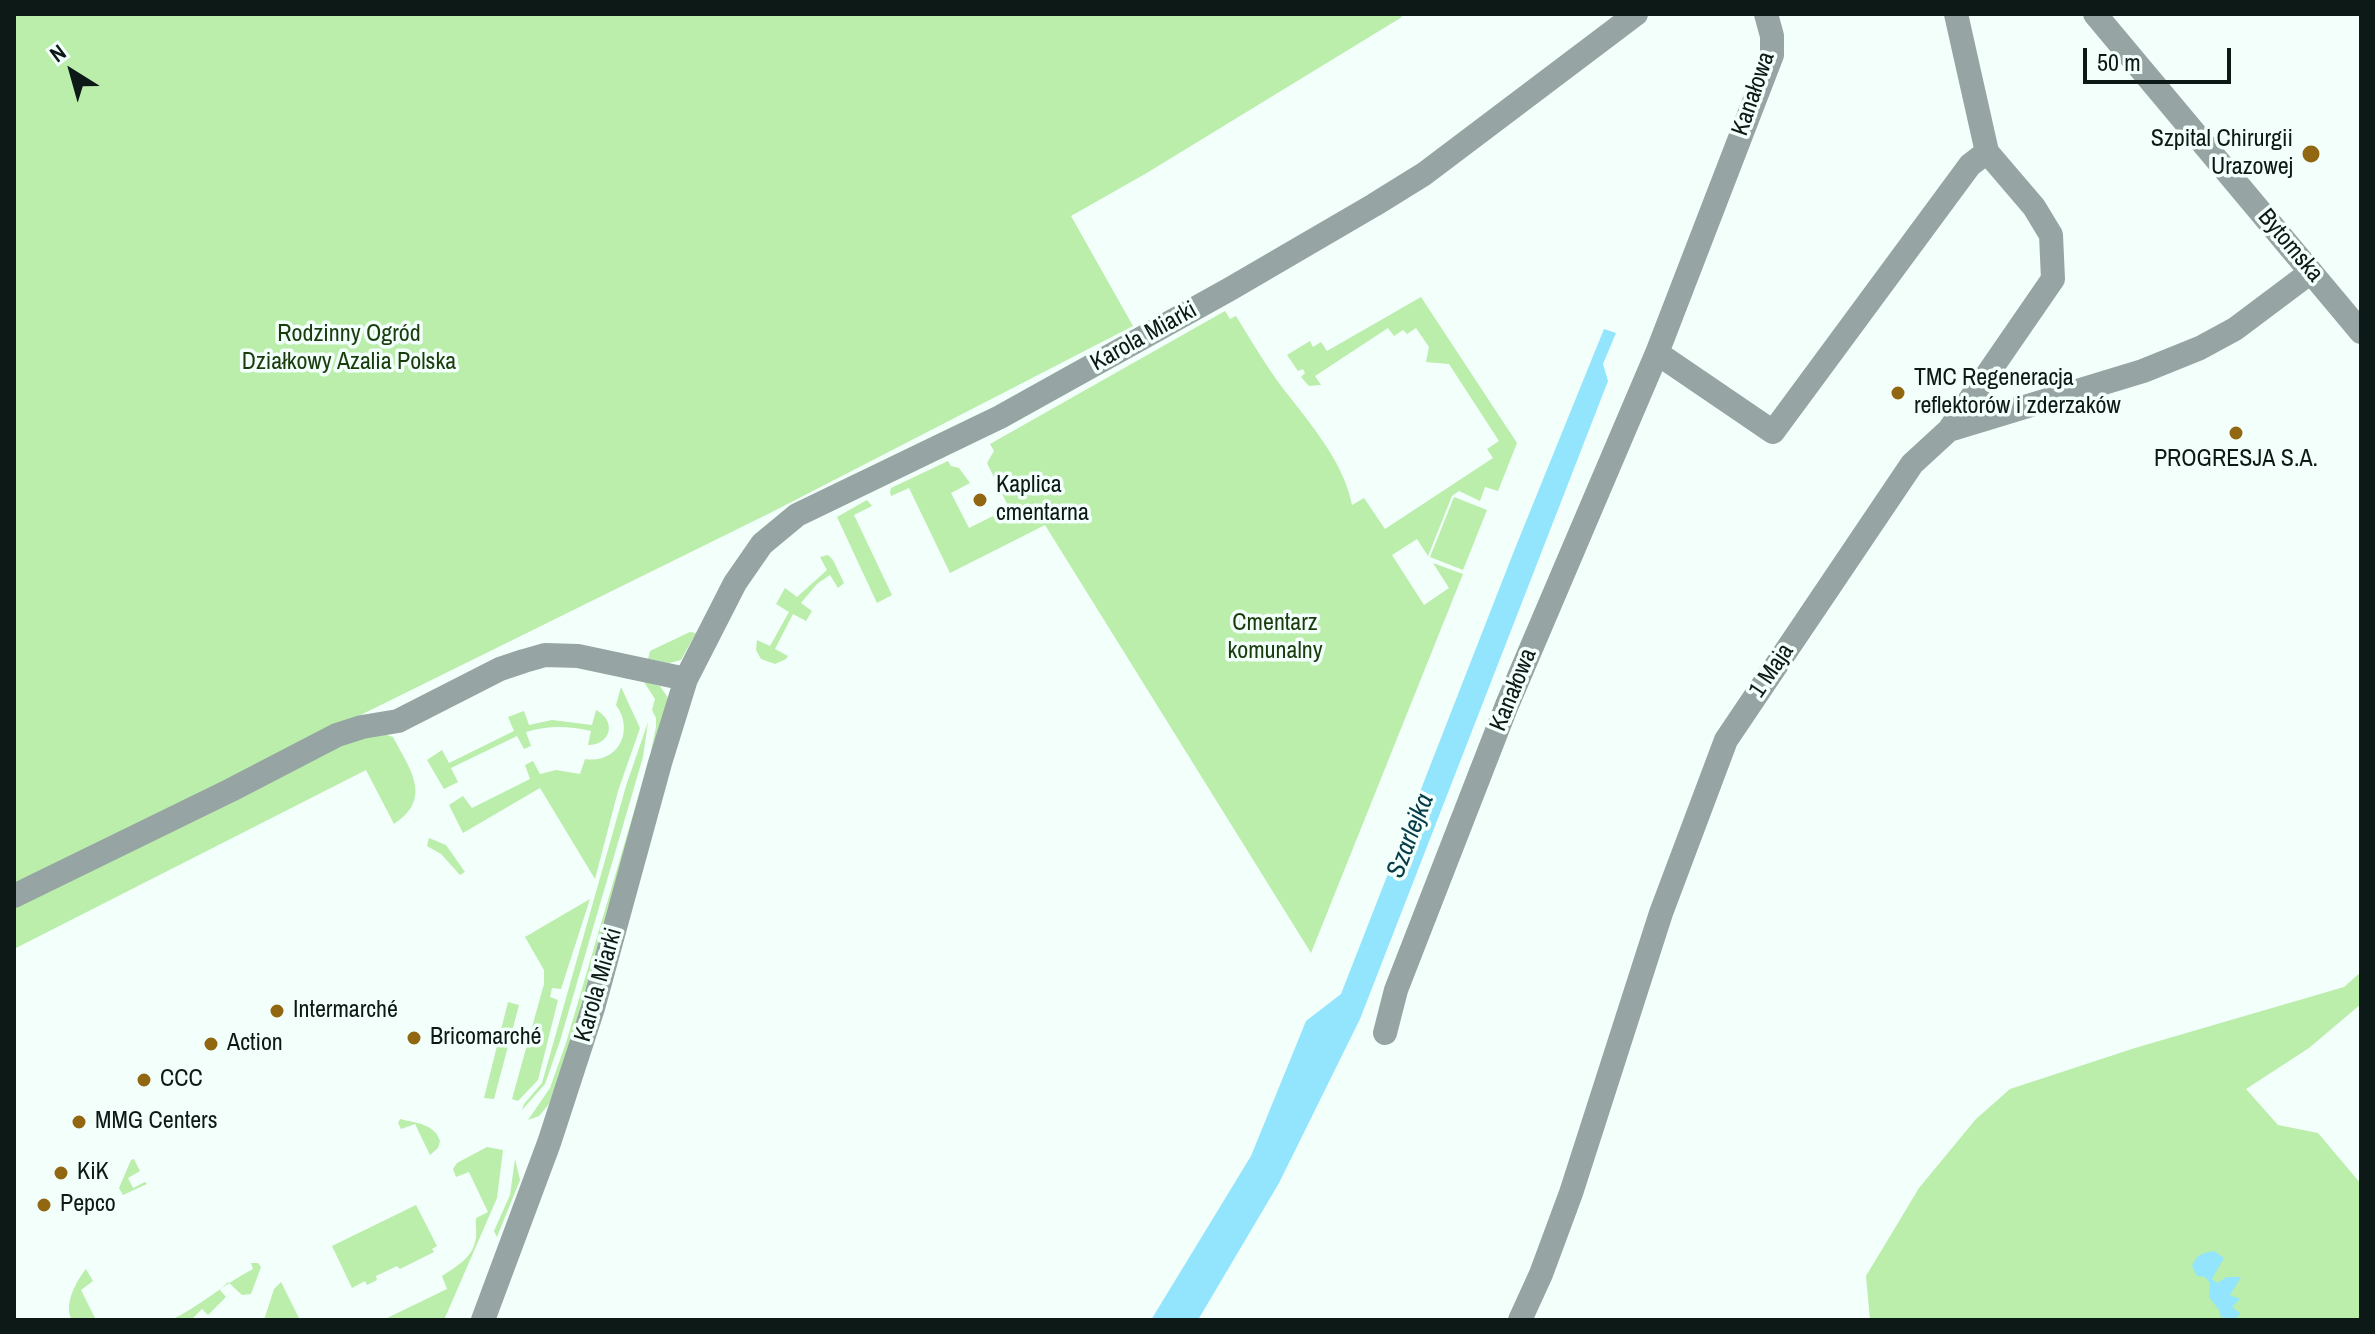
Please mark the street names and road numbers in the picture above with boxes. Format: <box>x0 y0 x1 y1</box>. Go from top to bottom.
street label: Kanałowa <box>1726 48 1782 140</box>
street label: Bytomska <box>2251 204 2329 288</box>
street label: Karola Miarki <box>1086 296 1202 378</box>
street label: 1 Maja <box>1744 638 1800 704</box>
street label: Kanałowa <box>1484 645 1544 735</box>
street label: Karola Miarki <box>569 925 629 1045</box>

